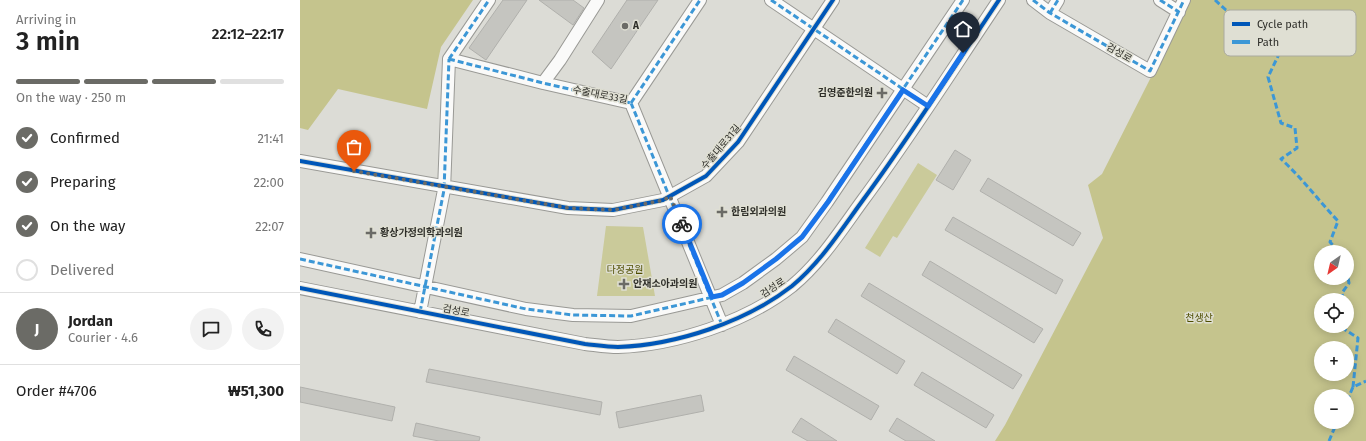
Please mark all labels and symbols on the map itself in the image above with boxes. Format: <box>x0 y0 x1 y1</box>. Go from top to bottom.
legend <box>1224 10 1356 56</box>
pin <box>946 12 980 53</box>
text: Cycle path <box>1257 18 1308 31</box>
place label: A <box>632 20 640 32</box>
marker: A <box>620 21 630 31</box>
text: Path <box>1257 36 1279 49</box>
street label: 검성로 <box>1104 41 1134 65</box>
street label: 수출대로33길 <box>571 84 629 106</box>
place label: 김영준한의원 <box>818 87 873 99</box>
marker: 김영준한의원 <box>876 87 888 99</box>
street label: 수출대로31길 <box>699 122 743 172</box>
pin <box>337 130 371 171</box>
courier <box>662 204 702 244</box>
marker: 한림외과의원 <box>716 206 728 218</box>
place label: 한림외과의원 <box>731 206 786 218</box>
place label: 황상가정의학과의원 <box>380 226 463 239</box>
marker: 황상가정의학과의원 <box>365 227 377 239</box>
north arrow <box>1314 245 1354 285</box>
park label: 다정공원 <box>607 264 643 276</box>
street label: 검성로 <box>758 275 788 301</box>
marker: 안재소아과의원 <box>618 278 630 290</box>
place label: 안재소아과의원 <box>633 278 697 290</box>
street label: 검성로 <box>441 302 471 320</box>
park label: 천생산 <box>1185 312 1213 324</box>

